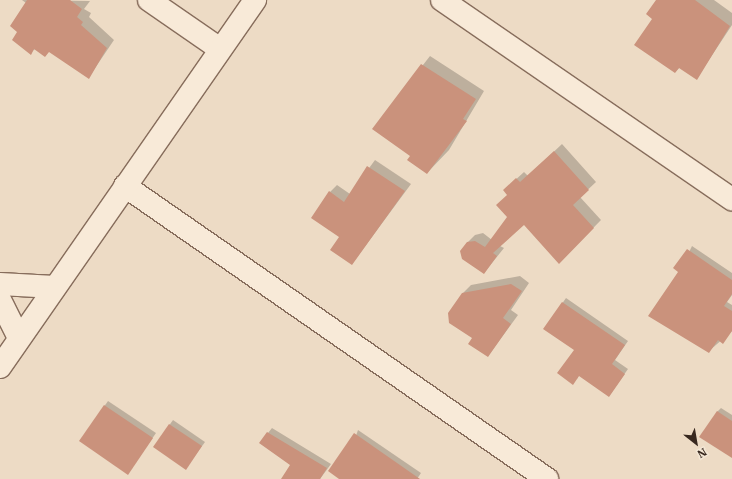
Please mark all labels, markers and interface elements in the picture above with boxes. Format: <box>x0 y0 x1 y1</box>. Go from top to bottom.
north arrow <box>676 423 716 463</box>
text: N <box>695 445 710 462</box>

